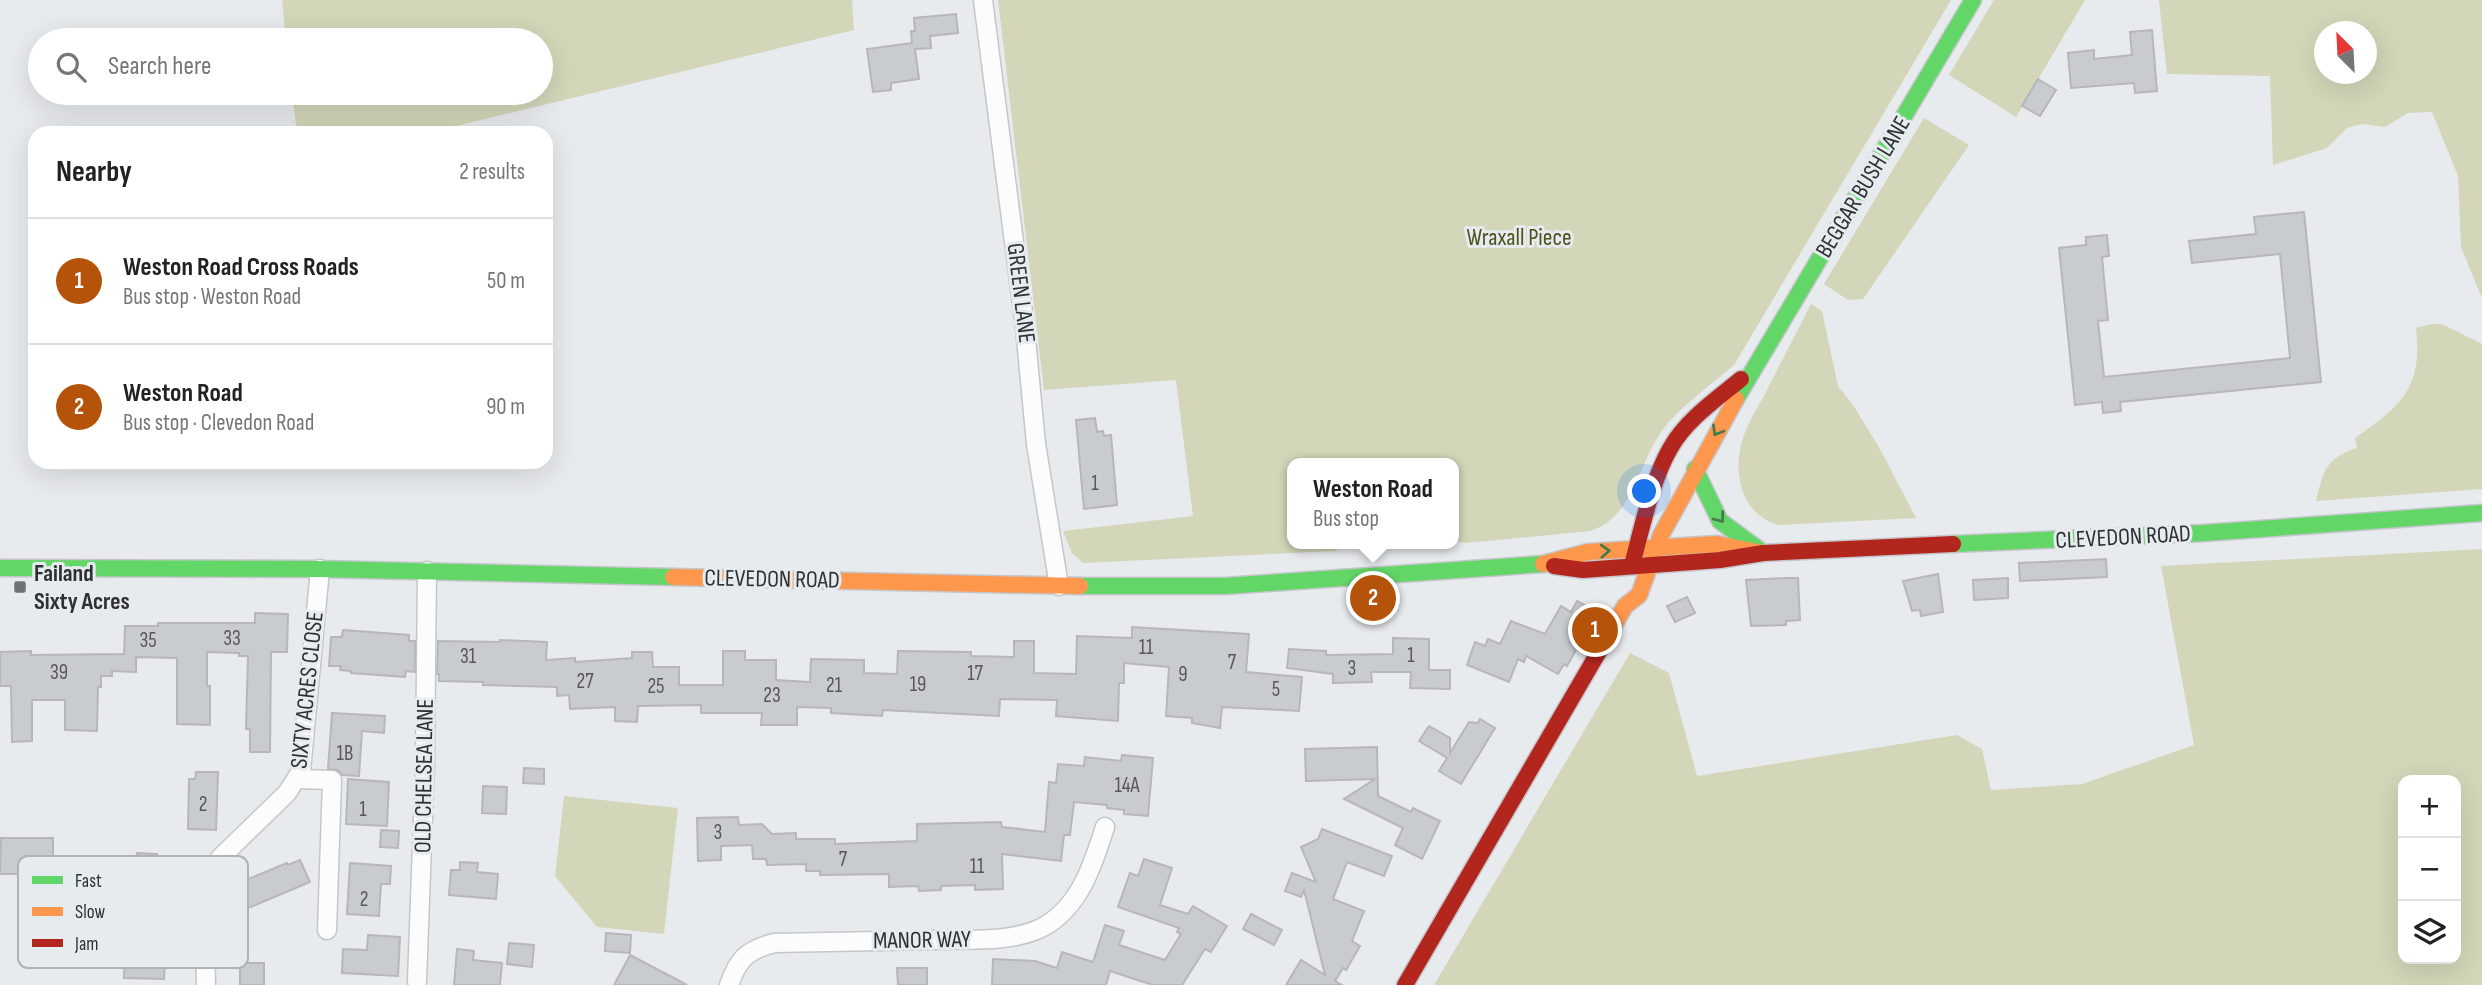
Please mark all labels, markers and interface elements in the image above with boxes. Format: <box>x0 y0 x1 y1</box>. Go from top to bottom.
north arrow <box>2314 21 2377 84</box>
search box <box>28 28 553 105</box>
icon: search <box>52 48 90 86</box>
text: Search here <box>108 51 211 82</box>
street label: BEGGAR BUSH LANE <box>1809 111 1917 263</box>
text: Nearby <box>56 154 132 190</box>
text: 2 results <box>459 158 525 186</box>
park label: Wraxall Piece <box>1466 223 1572 252</box>
street label: GREEN LANE <box>1000 241 1042 345</box>
text: Weston Road Cross Roads <box>123 252 359 283</box>
text: 1 <box>74 267 84 295</box>
text: 50 m <box>487 267 525 295</box>
text: Bus stop · Weston Road <box>123 283 301 311</box>
text: Weston Road <box>123 378 243 409</box>
text: 2 <box>74 393 84 421</box>
text: 90 m <box>486 393 525 421</box>
text: Bus stop · Clevedon Road <box>123 409 314 437</box>
one-way arrow <box>1712 424 1725 437</box>
popup <box>1287 458 1459 549</box>
house number: 1 <box>1091 471 1099 496</box>
text: Weston Road <box>1313 474 1433 505</box>
your location <box>1627 474 1661 508</box>
text: Bus stop <box>1313 505 1379 533</box>
one-way arrow <box>1712 511 1725 523</box>
street label: CLEVEDON ROAD <box>2055 519 2191 555</box>
one-way arrow <box>1600 544 1611 559</box>
place label: Failand Sixty Acres <box>34 559 130 616</box>
street label: CLEVEDON ROAD <box>704 563 840 595</box>
pin: 2 <box>1350 572 1396 624</box>
marker: Failand Sixty Acres <box>12 579 28 595</box>
pin: 1 <box>1572 604 1618 656</box>
street label: SIXTY ACRES CLOSE <box>284 610 330 770</box>
house number: 33 <box>223 626 241 651</box>
house number: 35 <box>139 628 157 653</box>
house number: 11 <box>1139 635 1154 660</box>
house number: 1 <box>1407 643 1415 668</box>
house number: 31 <box>460 644 477 669</box>
house number: 7 <box>1228 650 1237 675</box>
house number: 3 <box>1348 656 1356 681</box>
house number: 39 <box>50 660 68 685</box>
house number: 17 <box>967 661 983 686</box>
house number: 9 <box>1178 662 1188 687</box>
house number: 27 <box>576 669 594 694</box>
house number: 19 <box>910 672 926 697</box>
house number: 21 <box>826 673 843 698</box>
house number: 25 <box>647 674 665 699</box>
house number: 5 <box>1272 677 1280 702</box>
house number: 23 <box>763 683 781 708</box>
street label: OLD CHELSEA LANE <box>408 699 440 853</box>
house number: 1B <box>337 741 353 766</box>
house number: 14A <box>1114 773 1141 798</box>
map controls <box>2398 775 2461 964</box>
button: + <box>2398 775 2461 838</box>
house number: 2 <box>199 792 207 817</box>
house number: 1 <box>359 797 367 822</box>
house number: 3 <box>714 820 722 845</box>
button: − <box>2398 838 2461 901</box>
house number: 7 <box>839 847 848 872</box>
house number: 11 <box>970 854 985 879</box>
legend <box>18 856 248 968</box>
text: Fast <box>75 870 102 893</box>
house number: 2 <box>360 887 368 912</box>
text: Slow <box>75 901 105 924</box>
button: layers <box>2398 901 2461 964</box>
street label: MANOR WAY <box>873 925 971 955</box>
text: Jam <box>74 933 98 956</box>

